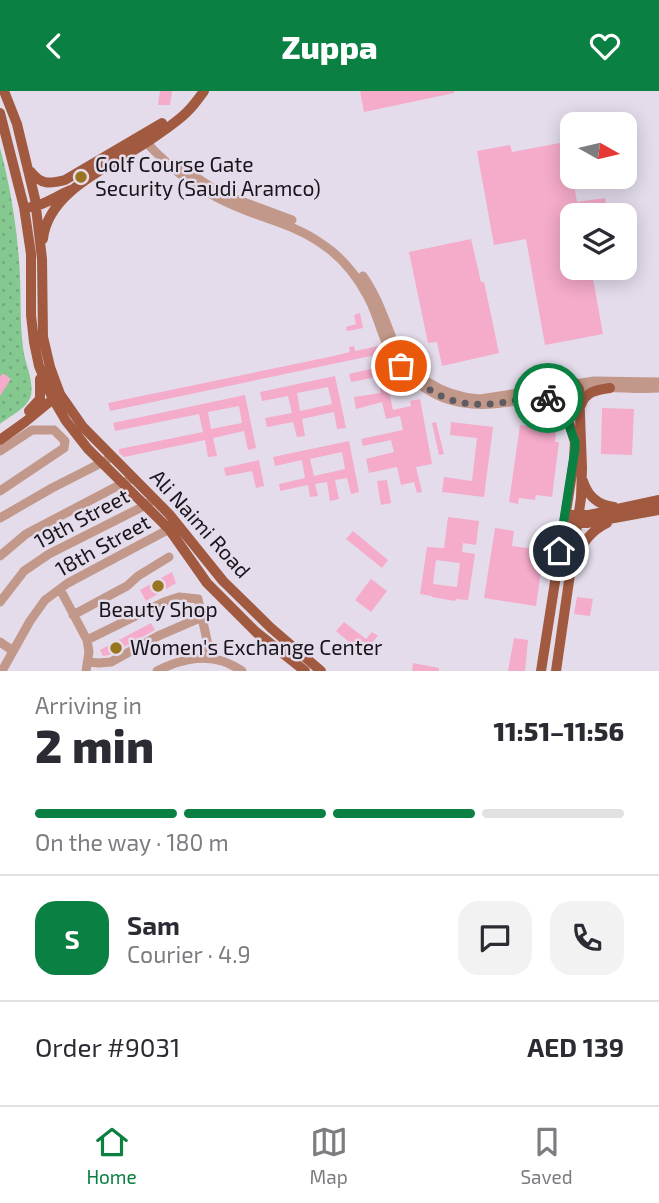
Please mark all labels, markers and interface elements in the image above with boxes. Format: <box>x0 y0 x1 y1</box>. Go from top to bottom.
icon: back <box>35 27 73 65</box>
text: Zuppa <box>281 27 378 65</box>
icon: heart <box>586 27 624 65</box>
north arrow <box>560 112 637 189</box>
map controls <box>560 112 637 280</box>
place label: Golf Course Gate Security (Saudi Aramco) <box>95 151 321 200</box>
marker: Golf Course Gate Security (Saudi Aramco) <box>73 169 89 185</box>
button: layers <box>560 203 637 280</box>
pin <box>371 336 431 396</box>
icon: bag <box>382 347 420 385</box>
courier <box>513 363 583 433</box>
icon: bike <box>529 379 567 417</box>
street label: Ali Naimi Road <box>146 464 256 582</box>
street label: 19th Street <box>30 482 133 553</box>
street label: 18th Street <box>51 508 154 581</box>
pin <box>529 521 589 581</box>
icon: home <box>540 532 578 570</box>
marker: Beauty Shop <box>150 578 166 594</box>
place label: Beauty Shop <box>98 596 218 621</box>
place label: Women's Exchange Center <box>130 634 383 659</box>
marker: Women's Exchange Center <box>108 640 124 656</box>
text: Arriving in <box>35 691 142 719</box>
text: 11:51–11:56 <box>493 715 624 746</box>
text: 2 min <box>35 717 154 772</box>
text: On the way · 180 m <box>35 828 229 856</box>
button: chat <box>458 901 532 975</box>
button: phone <box>550 901 624 975</box>
text: Sam <box>127 909 180 940</box>
text: S <box>64 923 80 954</box>
text: Courier · 4.9 <box>127 940 251 968</box>
text: Order #9031 <box>35 1031 180 1062</box>
text: AED 139 <box>527 1031 624 1062</box>
tab: Home <box>86 1123 137 1188</box>
tab: Map <box>310 1123 348 1188</box>
tab: Saved <box>520 1123 573 1188</box>

